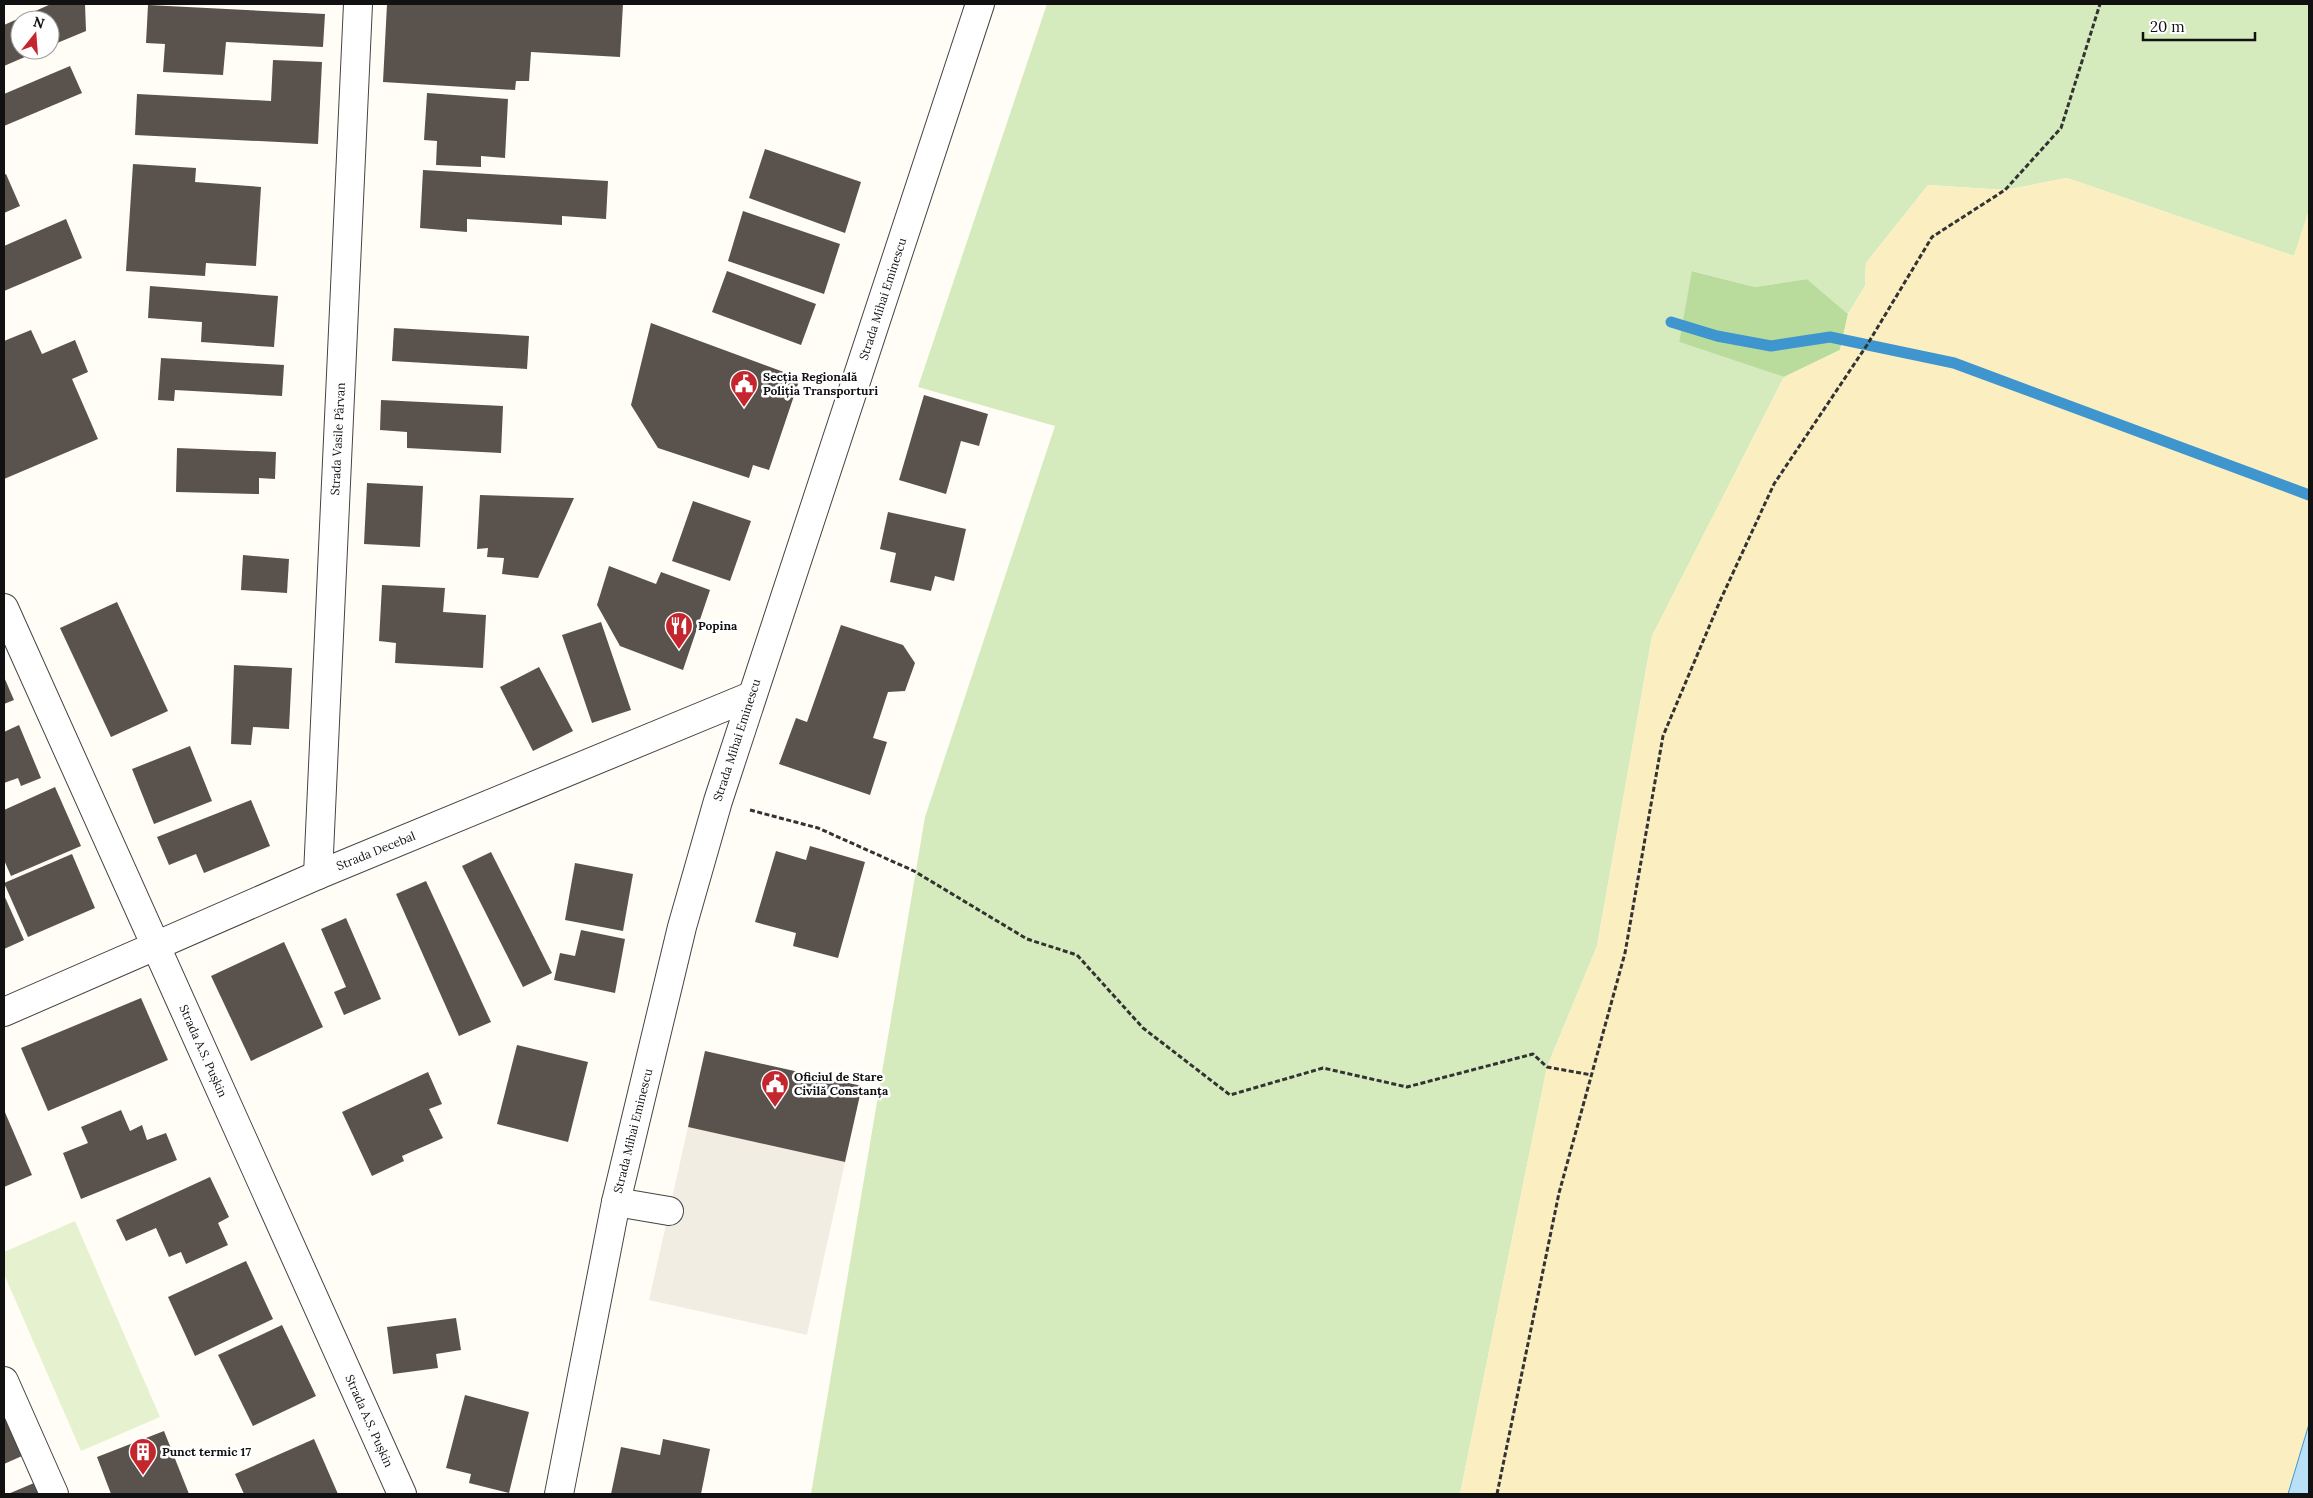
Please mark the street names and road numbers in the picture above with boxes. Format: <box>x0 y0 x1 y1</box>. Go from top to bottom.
street label: Strada Mihai Eminescu <box>856 236 909 362</box>
street label: Strada Vasile Pârvan <box>327 382 348 496</box>
street label: Strada Mihai Eminescu <box>710 677 763 803</box>
street label: Strada Decebal <box>334 828 418 873</box>
street label: Strada A.S. Pușkin <box>176 1002 231 1099</box>
street label: Strada Mihai Eminescu <box>610 1067 655 1195</box>
street label: Strada A.S. Pușkin <box>342 1372 397 1469</box>

